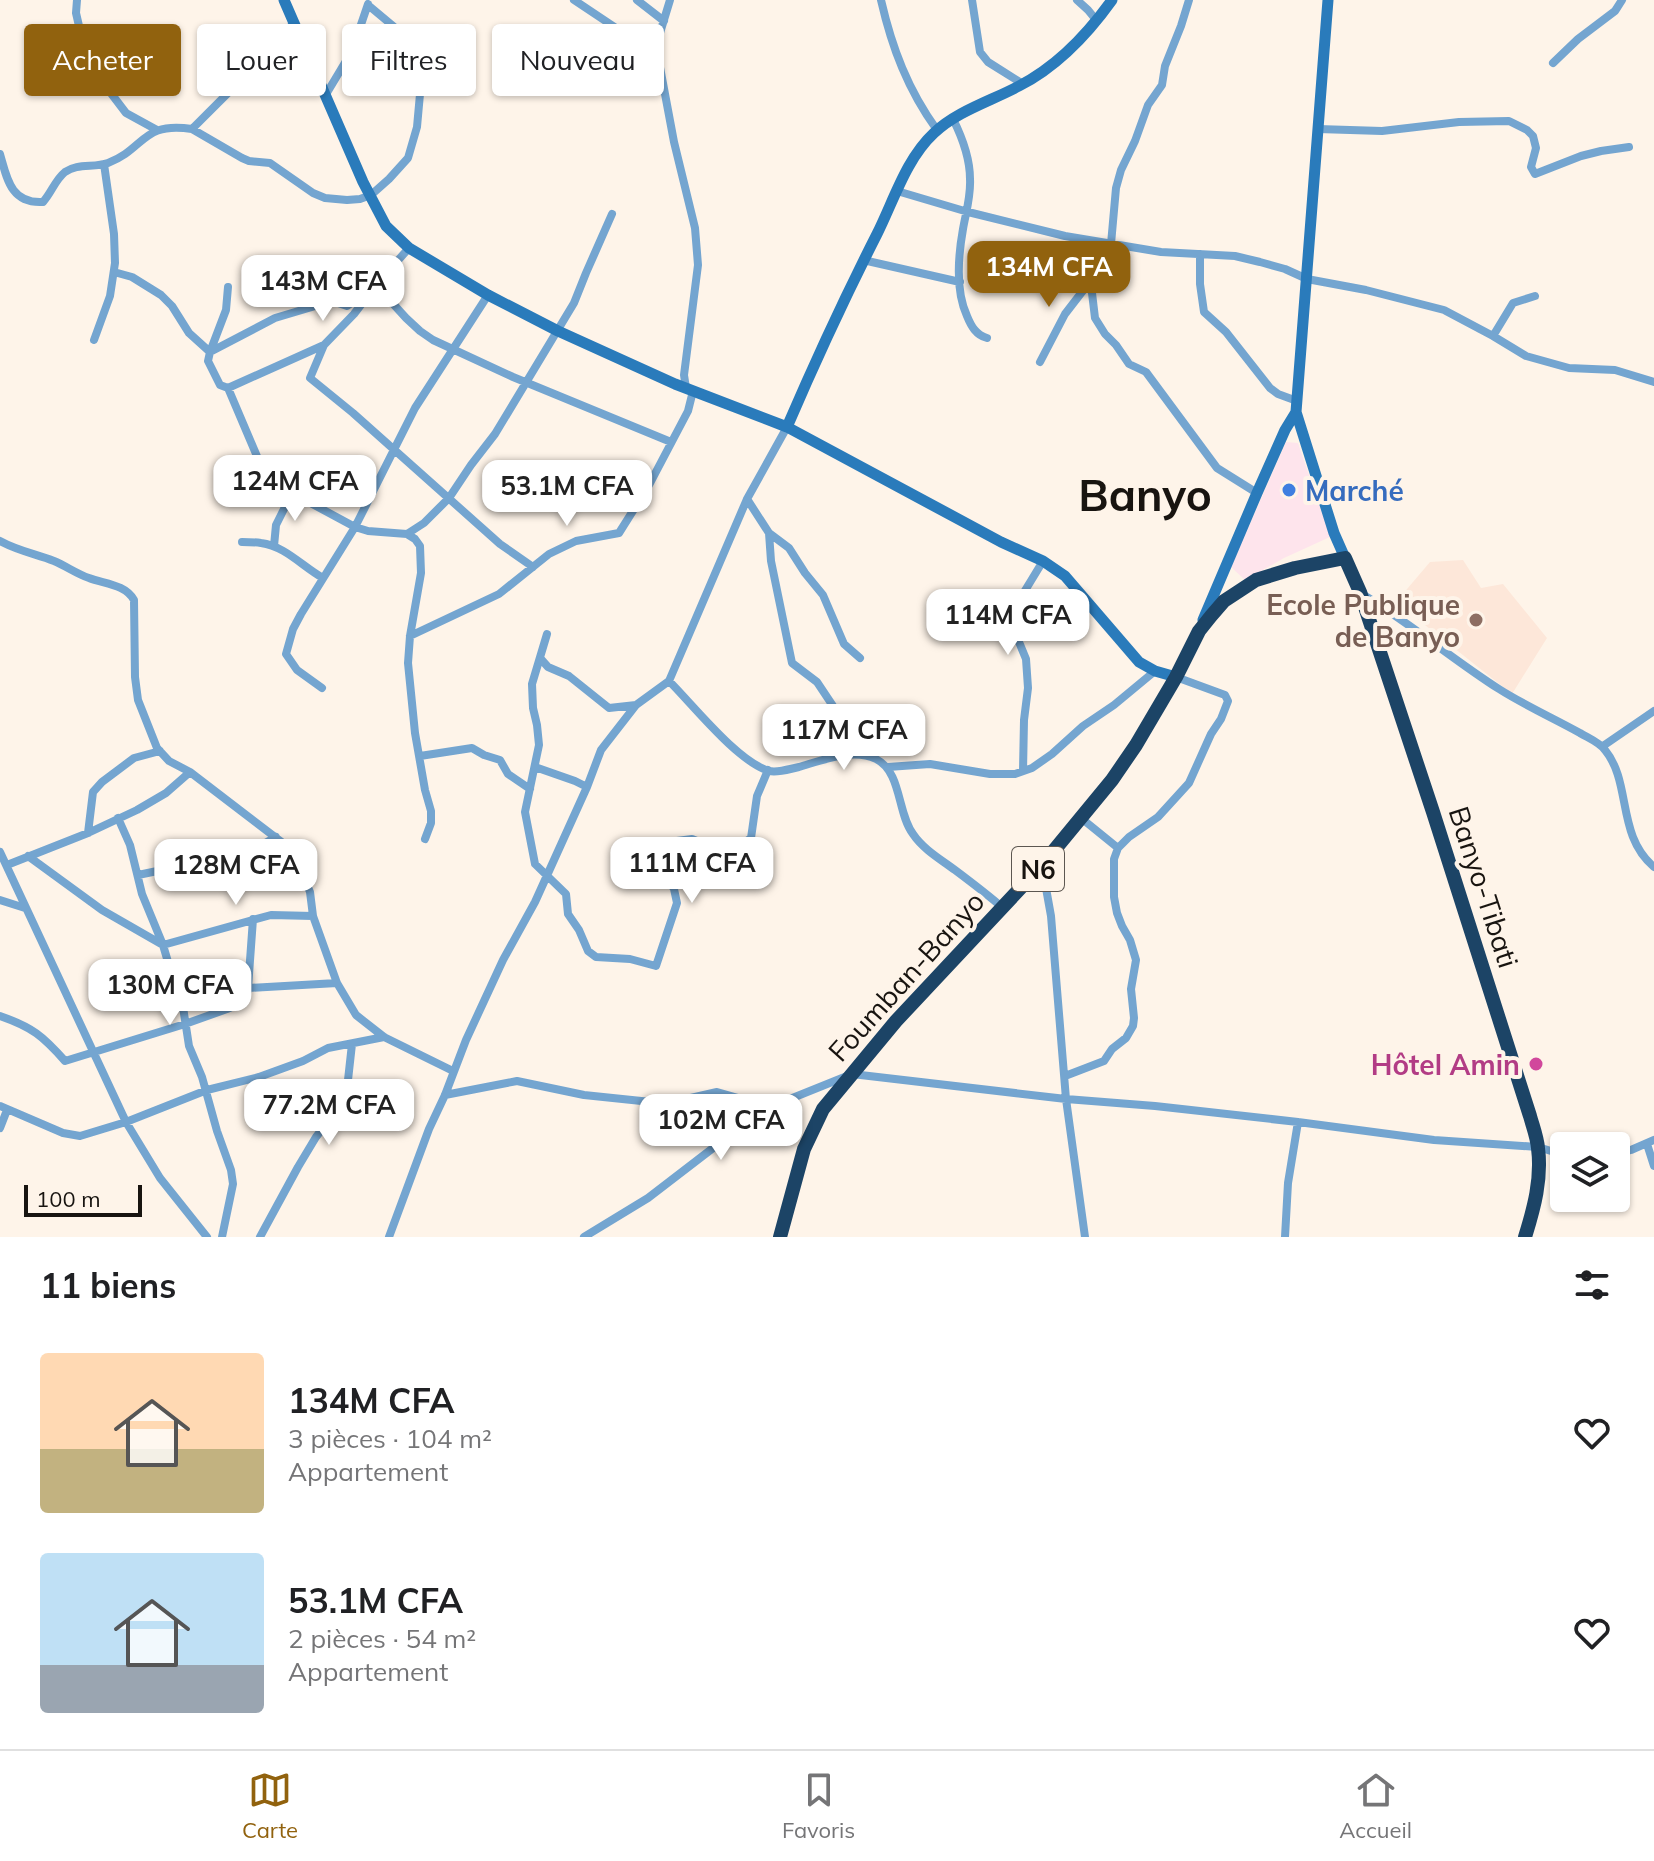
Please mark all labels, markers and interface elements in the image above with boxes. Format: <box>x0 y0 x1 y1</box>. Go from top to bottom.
chip: Acheter <box>24 24 181 96</box>
chip: Louer <box>197 24 326 96</box>
chip: Filtres <box>342 24 476 96</box>
chip: Nouveau <box>492 24 664 96</box>
pin: 134M CFA <box>966 241 1132 309</box>
text: 134M CFA <box>985 250 1113 283</box>
pin: 143M CFA <box>240 255 406 323</box>
text: 143M CFA <box>259 264 387 297</box>
pin: 124M CFA <box>212 455 378 523</box>
pin: 53.1M CFA <box>475 460 659 528</box>
text: 124M CFA <box>231 464 359 497</box>
district label: Banyo <box>1078 467 1212 522</box>
text: 53.1M CFA <box>500 469 634 502</box>
place label: Marché <box>1305 473 1404 508</box>
marker: Marché <box>1280 481 1298 499</box>
place label: Ecole Publique de Banyo <box>1266 587 1460 654</box>
pin: 114M CFA <box>925 589 1091 657</box>
text: 114M CFA <box>944 598 1072 631</box>
marker: Ecole Publique de Banyo <box>1467 611 1485 629</box>
pin: 117M CFA <box>761 704 927 772</box>
text: 117M CFA <box>780 713 908 746</box>
street label: Banyo-Tibati <box>1441 802 1527 972</box>
pin: 111M CFA <box>609 837 775 905</box>
pin: 128M CFA <box>153 839 319 907</box>
text: 111M CFA <box>628 846 756 879</box>
road number: N6 <box>1012 847 1064 891</box>
text: 128M CFA <box>172 848 300 881</box>
street label: Foumban-Banyo <box>820 884 992 1068</box>
pin: 130M CFA <box>87 959 253 1027</box>
text: 130M CFA <box>106 968 234 1001</box>
place label: Hôtel Amin <box>1371 1047 1520 1082</box>
marker: Hôtel Amin <box>1527 1055 1545 1073</box>
pin: 77.2M CFA <box>237 1079 421 1147</box>
text: 77.2M CFA <box>262 1088 396 1121</box>
pin: 102M CFA <box>638 1094 804 1162</box>
text: 102M CFA <box>657 1103 785 1136</box>
map controls <box>1550 1132 1630 1212</box>
button: layers <box>1550 1132 1630 1212</box>
scale bar <box>24 1181 142 1217</box>
text: 100 m <box>36 1185 101 1213</box>
icon: filters <box>1570 1263 1614 1307</box>
text: 11 biens <box>40 1264 176 1307</box>
text: 134M CFA <box>288 1379 454 1422</box>
icon: home <box>104 1385 200 1481</box>
icon: heart <box>1570 1411 1614 1455</box>
text: 3 pièces · 104 m² <box>288 1422 492 1455</box>
text: Appartement <box>288 1455 448 1488</box>
text: 53.1M CFA <box>288 1579 463 1622</box>
icon: home <box>104 1585 200 1681</box>
icon: heart <box>1570 1611 1614 1655</box>
text: 2 pièces · 54 m² <box>288 1622 476 1655</box>
text: Appartement <box>288 1655 448 1688</box>
tab: Carte <box>242 1768 298 1844</box>
tab: Favoris <box>782 1768 855 1844</box>
tab: Accueil <box>1339 1768 1412 1844</box>

